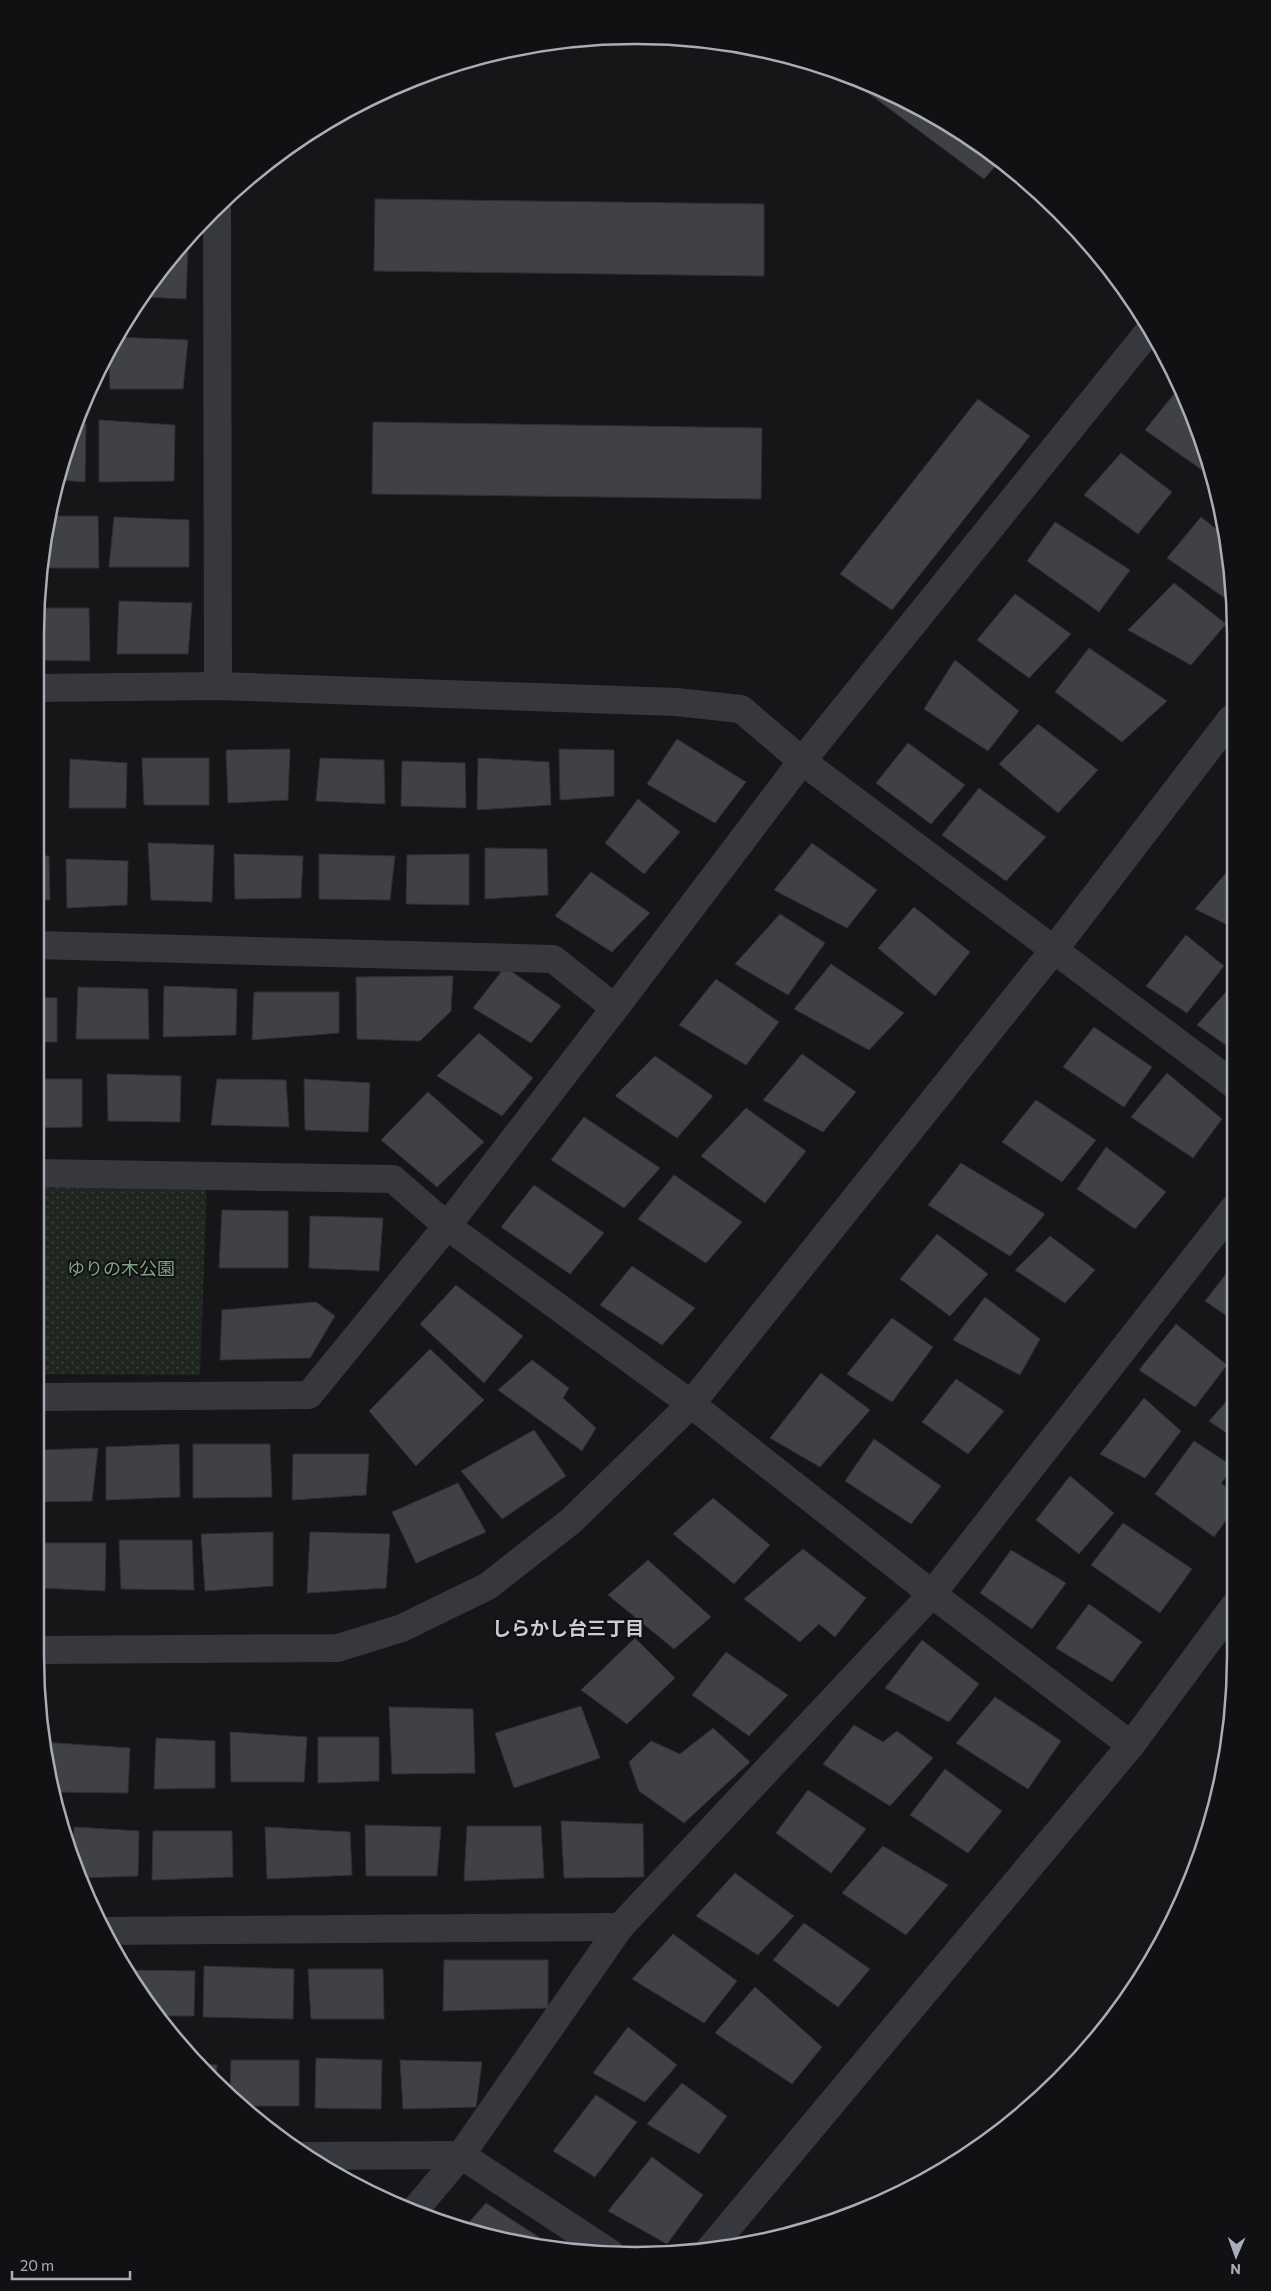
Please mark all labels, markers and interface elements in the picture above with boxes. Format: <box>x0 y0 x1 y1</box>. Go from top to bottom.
park label: ゆりの木公園 <box>67 1257 175 1279</box>
district label: しらかし台三丁目 <box>492 1616 644 1639</box>
north arrow <box>1211 2231 1261 2281</box>
scale bar <box>12 2248 130 2280</box>
text: 20 m <box>20 2256 54 2274</box>
text: N <box>1230 2261 1241 2278</box>

